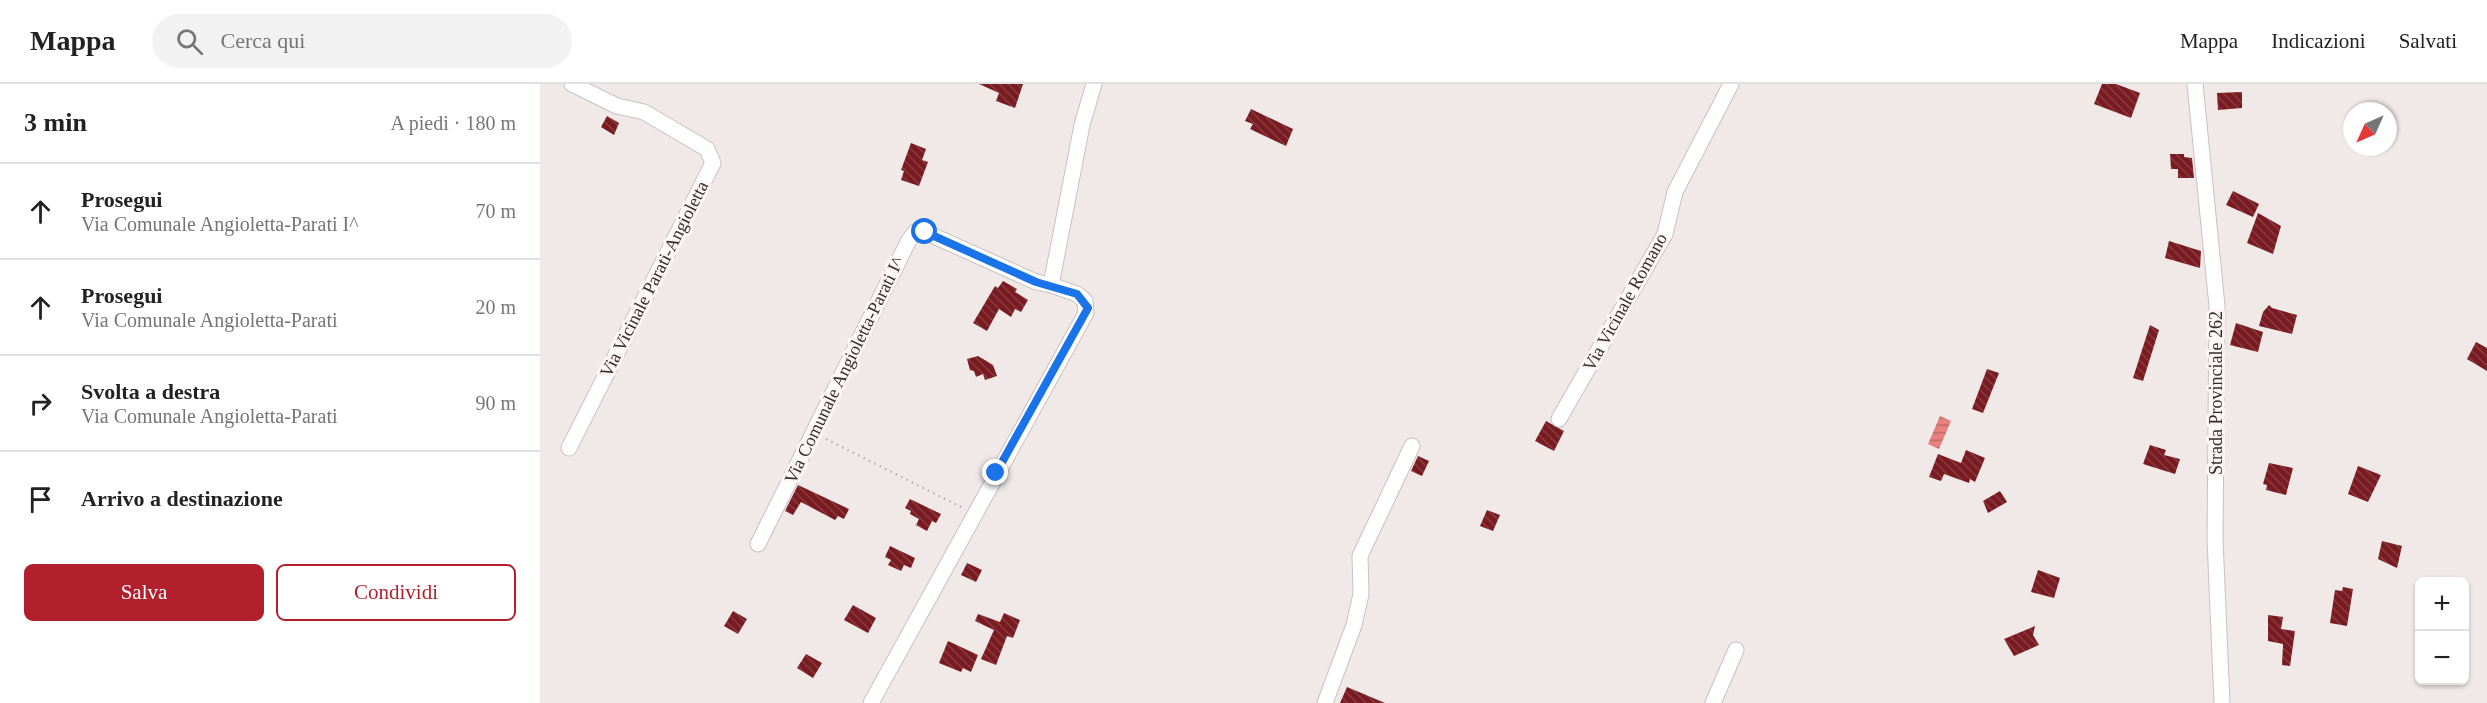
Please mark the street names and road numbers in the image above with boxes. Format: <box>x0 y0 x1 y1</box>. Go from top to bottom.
street label: Via Vicinale Parati-Angioletta <box>596 178 712 380</box>
street label: Via Vicinale Romano <box>1579 230 1671 374</box>
street label: Via Comunale Angioletta-Parati I^ <box>780 253 908 487</box>
street label: Strada Provinciale 262 <box>2206 311 2226 475</box>

